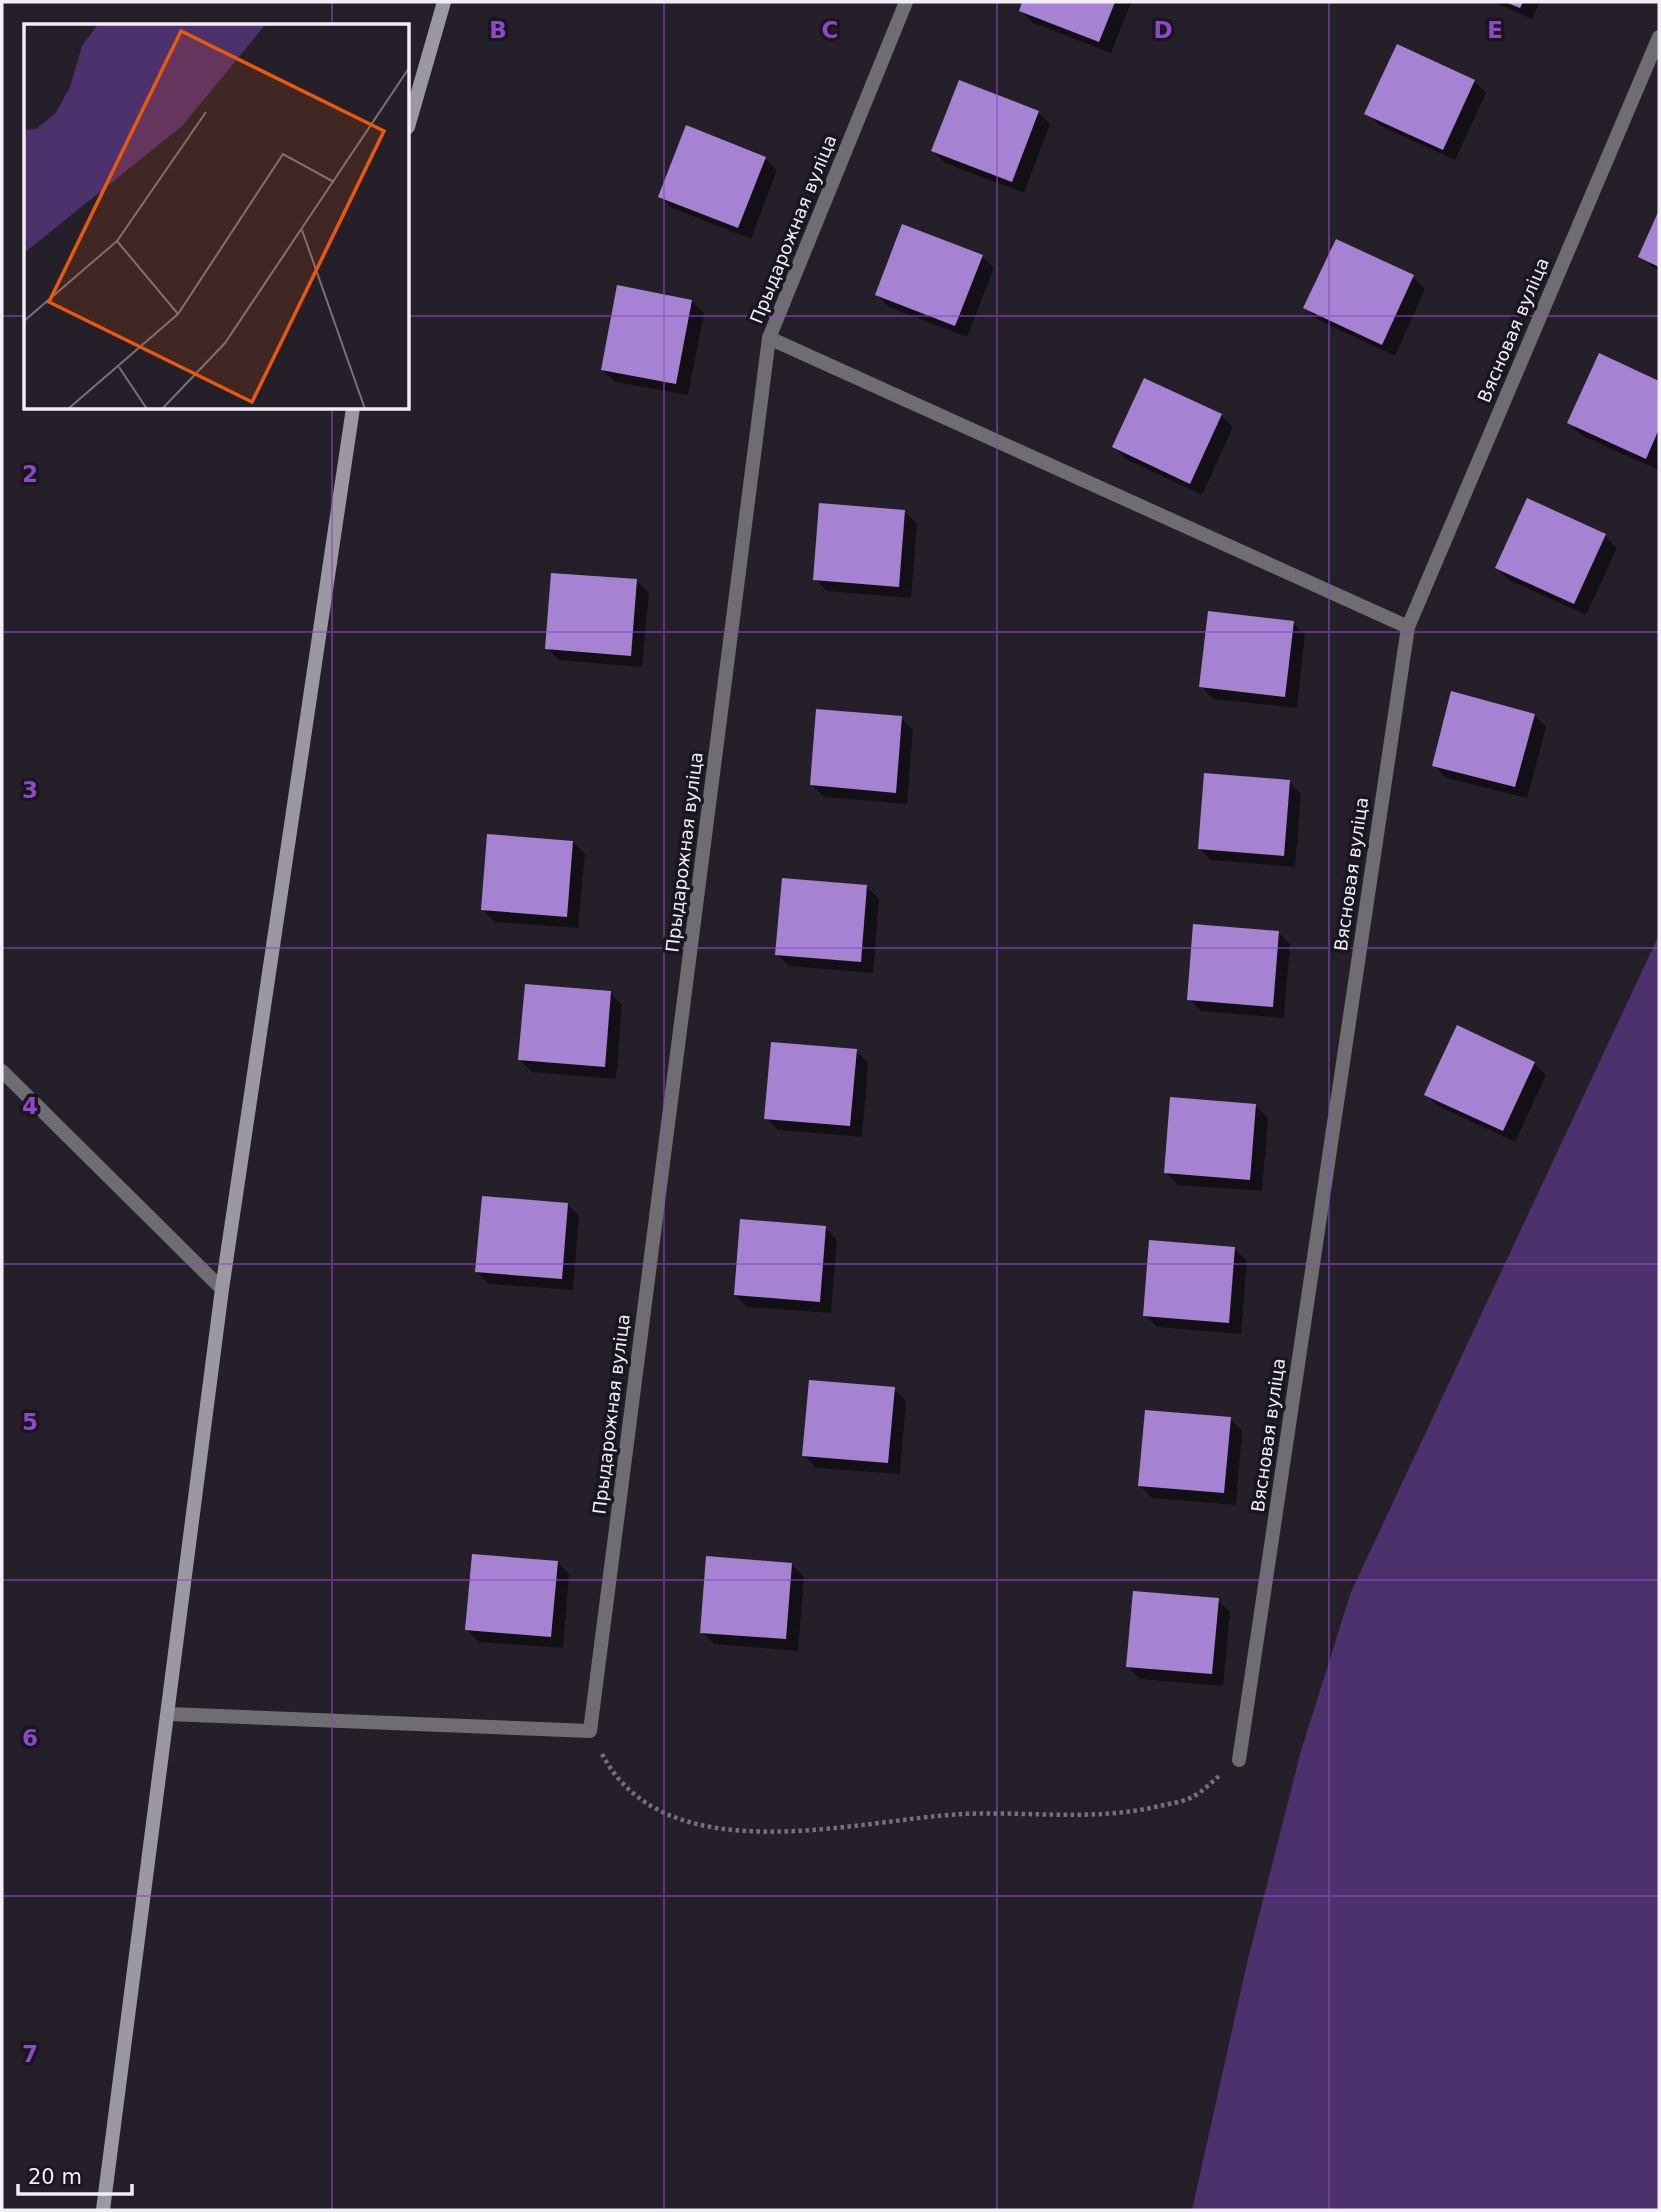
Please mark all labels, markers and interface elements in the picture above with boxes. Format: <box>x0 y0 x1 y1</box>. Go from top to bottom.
text: B <box>489 17 507 43</box>
text: C <box>822 17 838 43</box>
text: D <box>1153 17 1173 43</box>
text: E <box>1487 17 1503 43</box>
inset map <box>24 24 410 410</box>
street label: Прыдарожная вуліца <box>745 132 841 326</box>
street label: Вясновая вуліца <box>1473 255 1553 405</box>
text: 2 <box>22 461 38 487</box>
street label: Прыдарожная вуліца <box>661 751 707 953</box>
text: 3 <box>22 777 38 803</box>
street label: Вясновая вуліца <box>1330 796 1372 952</box>
text: 4 <box>22 1093 38 1119</box>
street label: Прыдарожная вуліца <box>588 1313 634 1515</box>
street label: Вясновая вуліца <box>1247 1357 1289 1513</box>
text: 5 <box>22 1409 38 1435</box>
text: 6 <box>22 1725 38 1751</box>
text: 7 <box>22 2041 38 2067</box>
scale bar <box>18 2152 131 2196</box>
text: 20 m <box>28 2165 82 2189</box>

